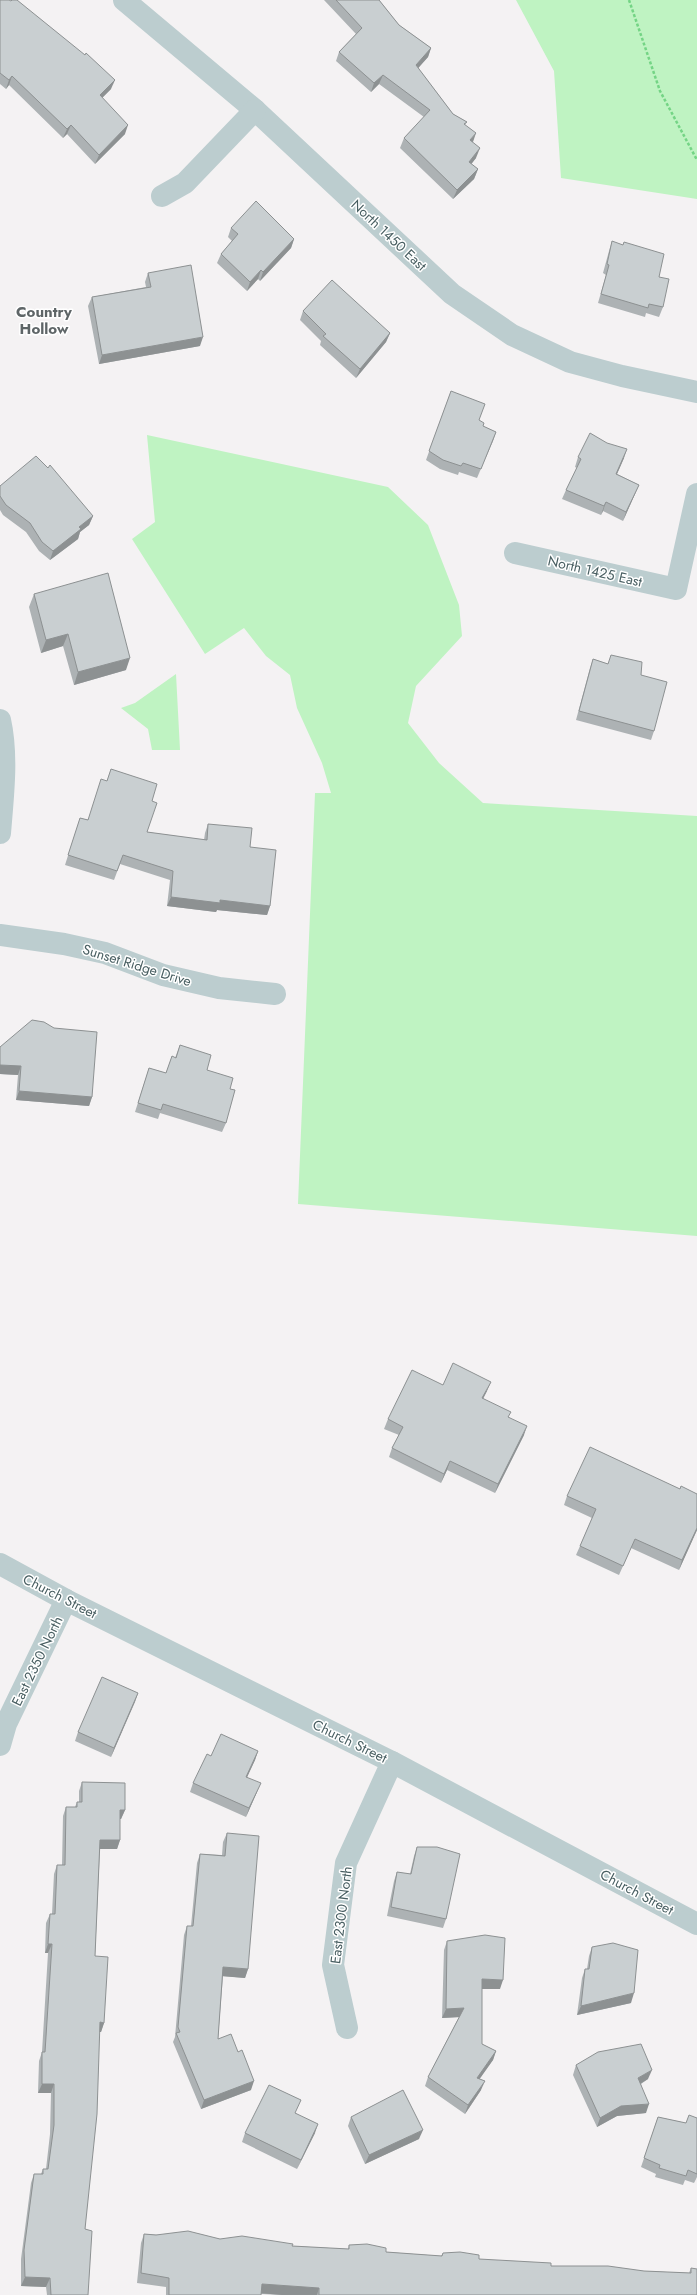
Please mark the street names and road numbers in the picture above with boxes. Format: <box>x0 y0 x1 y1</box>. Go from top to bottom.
street label: North 1450 East <box>347 195 432 276</box>
street label: North 1425 East <box>546 550 645 592</box>
street label: Sunset Ridge Drive <box>80 939 194 991</box>
street label: Church Street <box>20 1569 101 1623</box>
street label: East 2350 North <box>7 1613 67 1709</box>
street label: Church Street <box>309 1714 391 1768</box>
street label: Church Street <box>597 1864 678 1920</box>
street label: East 2300 North <box>325 1865 357 1965</box>

